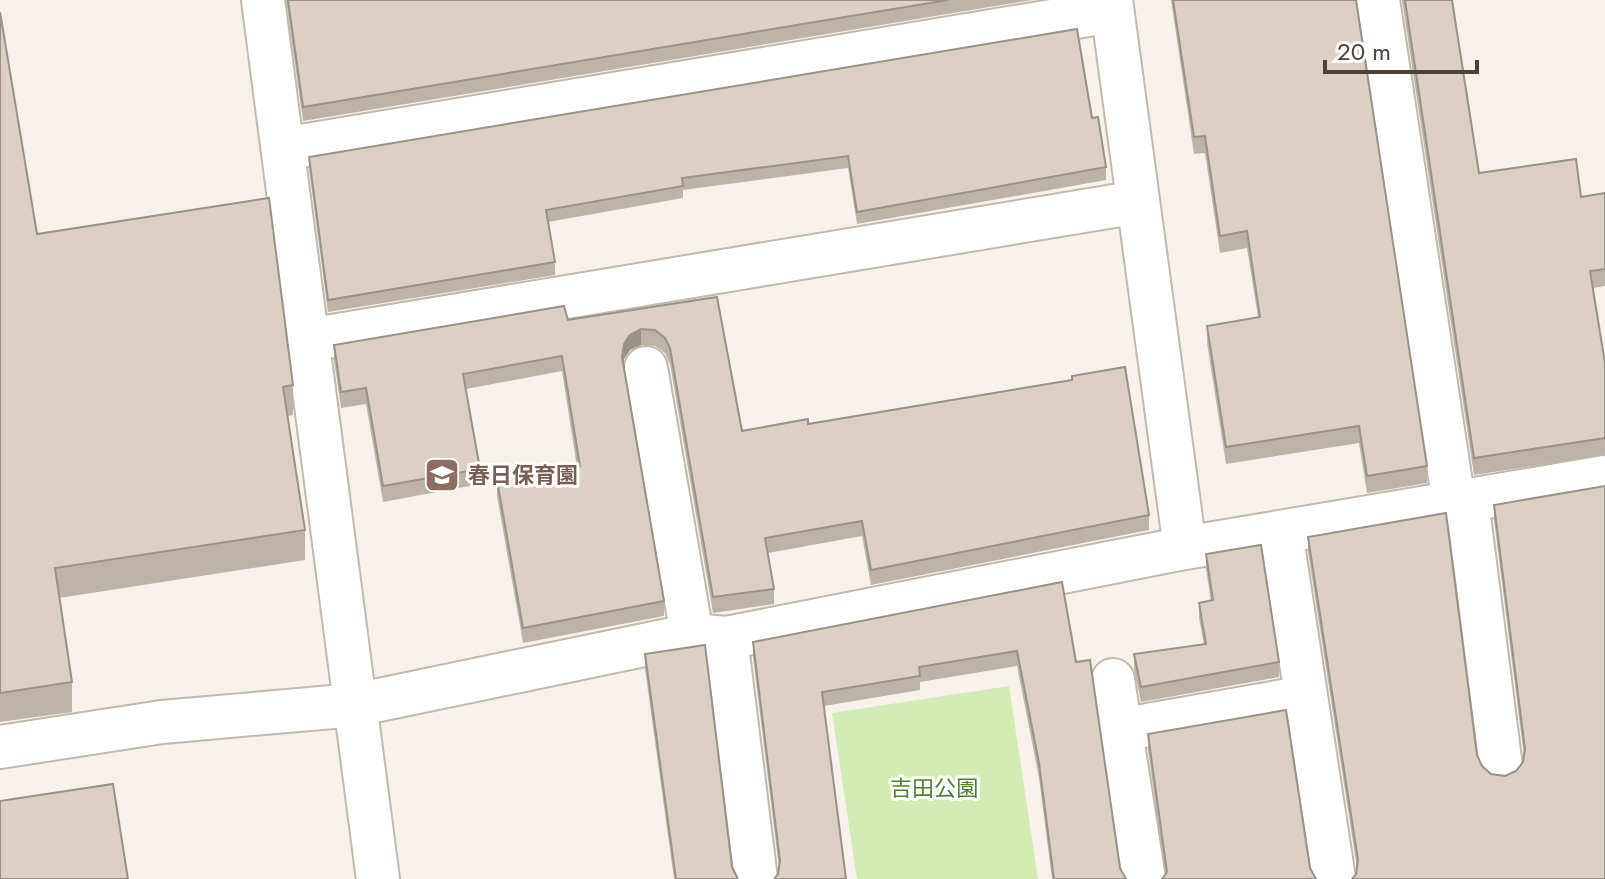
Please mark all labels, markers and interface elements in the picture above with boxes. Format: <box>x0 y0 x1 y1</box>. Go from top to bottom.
scale bar <box>1325 24 1477 74</box>
text: 20 m <box>1337 34 1391 69</box>
school or university icon: 春日保育園 <box>423 456 461 494</box>
place label: 春日保育園 <box>468 459 578 491</box>
park label: 吉田公園 <box>890 772 978 804</box>

